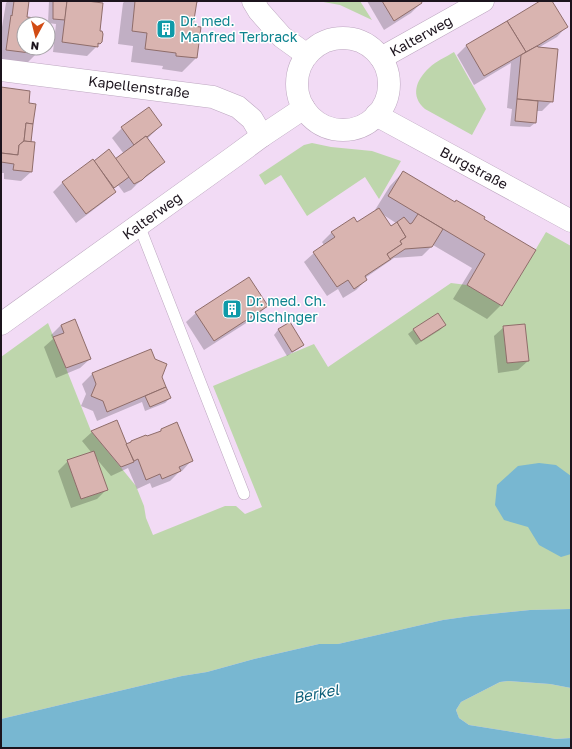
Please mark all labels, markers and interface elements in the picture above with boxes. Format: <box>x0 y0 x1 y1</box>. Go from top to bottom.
street label: Kalterweg <box>386 11 455 60</box>
place label: Dr. med. Manfred Terbrack <box>180 12 298 45</box>
north arrow <box>16 16 56 56</box>
building icon: Dr. med. Manfred Terbrack <box>155 18 177 40</box>
text: N <box>30 39 40 53</box>
street label: Kapellenstraße <box>87 72 191 101</box>
street label: Burgstraße <box>437 143 511 193</box>
street label: Kalterweg <box>119 188 185 243</box>
place label: Dr. med. Ch. Dischinger <box>246 292 326 325</box>
building icon: Dr. med. Ch. Dischinger <box>221 298 243 320</box>
water label: Berkel <box>291 680 341 706</box>

